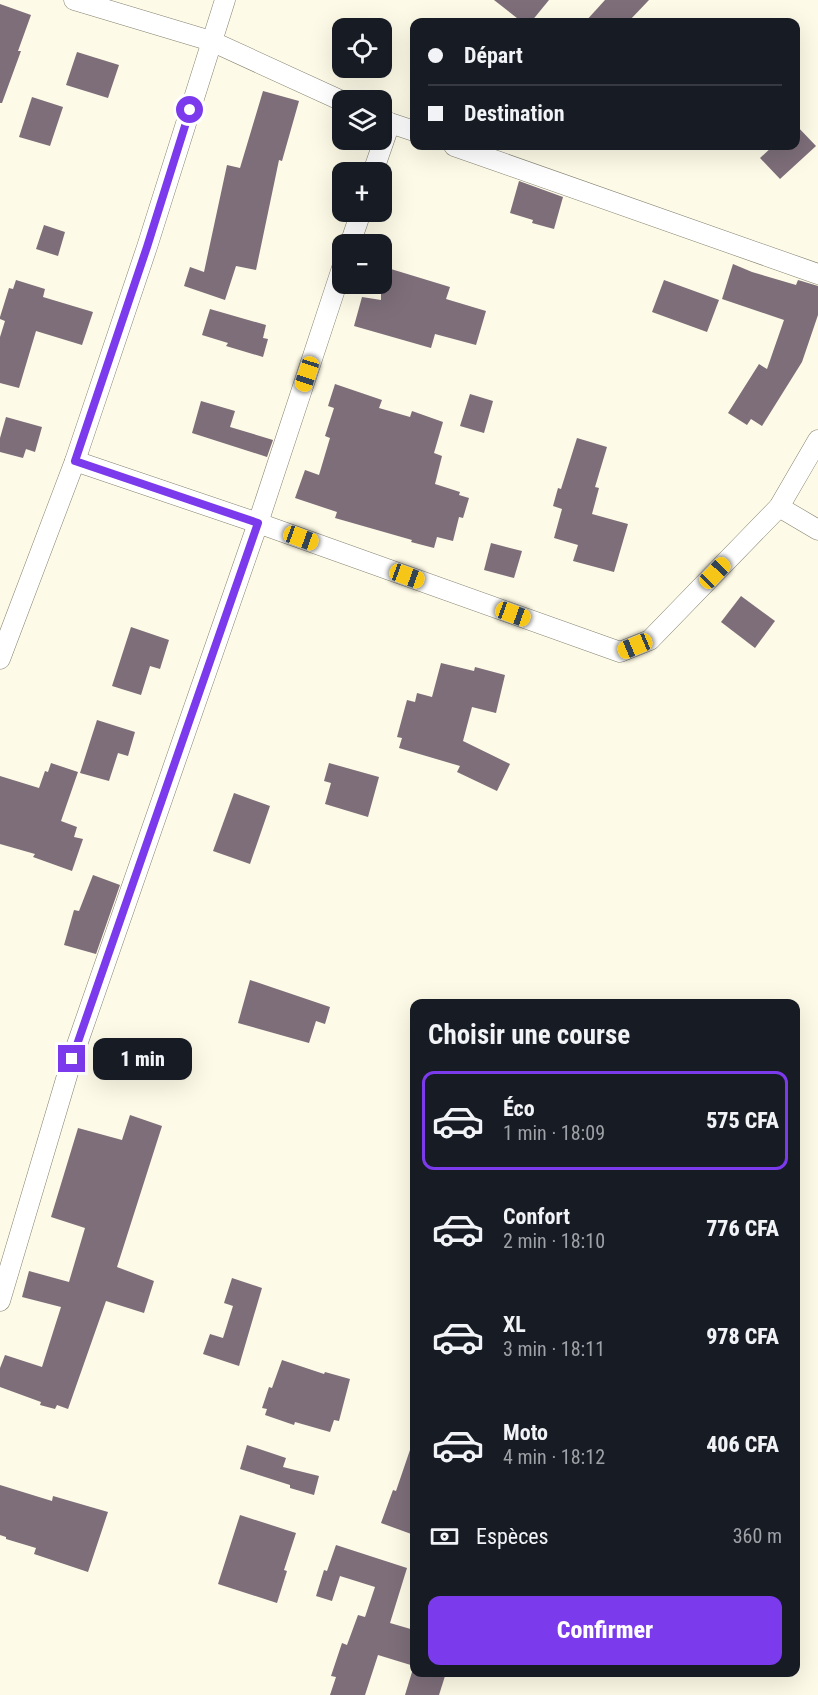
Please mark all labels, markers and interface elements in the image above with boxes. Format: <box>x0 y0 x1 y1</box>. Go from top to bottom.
map controls <box>332 18 392 294</box>
button: locate <box>332 18 392 78</box>
text: Départ <box>464 43 523 68</box>
button: layers <box>332 90 392 150</box>
route start <box>176 96 203 123</box>
text: Destination <box>464 101 565 126</box>
button: + <box>332 162 392 222</box>
button: − <box>332 234 392 294</box>
car <box>293 354 321 394</box>
car <box>281 523 321 553</box>
car <box>696 554 734 592</box>
car <box>387 561 427 591</box>
car <box>493 599 533 629</box>
car <box>615 631 655 661</box>
text: Choisir une course <box>428 1019 630 1051</box>
callout: 1 min <box>93 1038 192 1080</box>
route end <box>58 1045 85 1072</box>
text: 1 min <box>120 1047 165 1071</box>
icon: car <box>431 1094 485 1148</box>
text: Éco <box>503 1096 535 1121</box>
text: 575 CFA <box>706 1108 779 1133</box>
text: 1 min · 18:09 <box>503 1121 605 1145</box>
icon: car <box>431 1202 485 1256</box>
text: Confort <box>503 1204 570 1229</box>
text: 776 CFA <box>706 1216 779 1241</box>
text: 2 min · 18:10 <box>503 1229 605 1253</box>
icon: car <box>431 1310 485 1364</box>
text: XL <box>503 1312 526 1337</box>
text: 978 CFA <box>706 1324 779 1349</box>
text: 3 min · 18:11 <box>503 1337 605 1361</box>
icon: car <box>431 1418 485 1472</box>
text: Moto <box>503 1420 548 1445</box>
text: 406 CFA <box>706 1432 779 1457</box>
text: 4 min · 18:12 <box>503 1445 605 1469</box>
icon: cash <box>428 1520 461 1553</box>
text: Espèces <box>476 1524 549 1549</box>
text: 360 m <box>733 1524 782 1548</box>
button: Confirmer <box>428 1596 782 1665</box>

